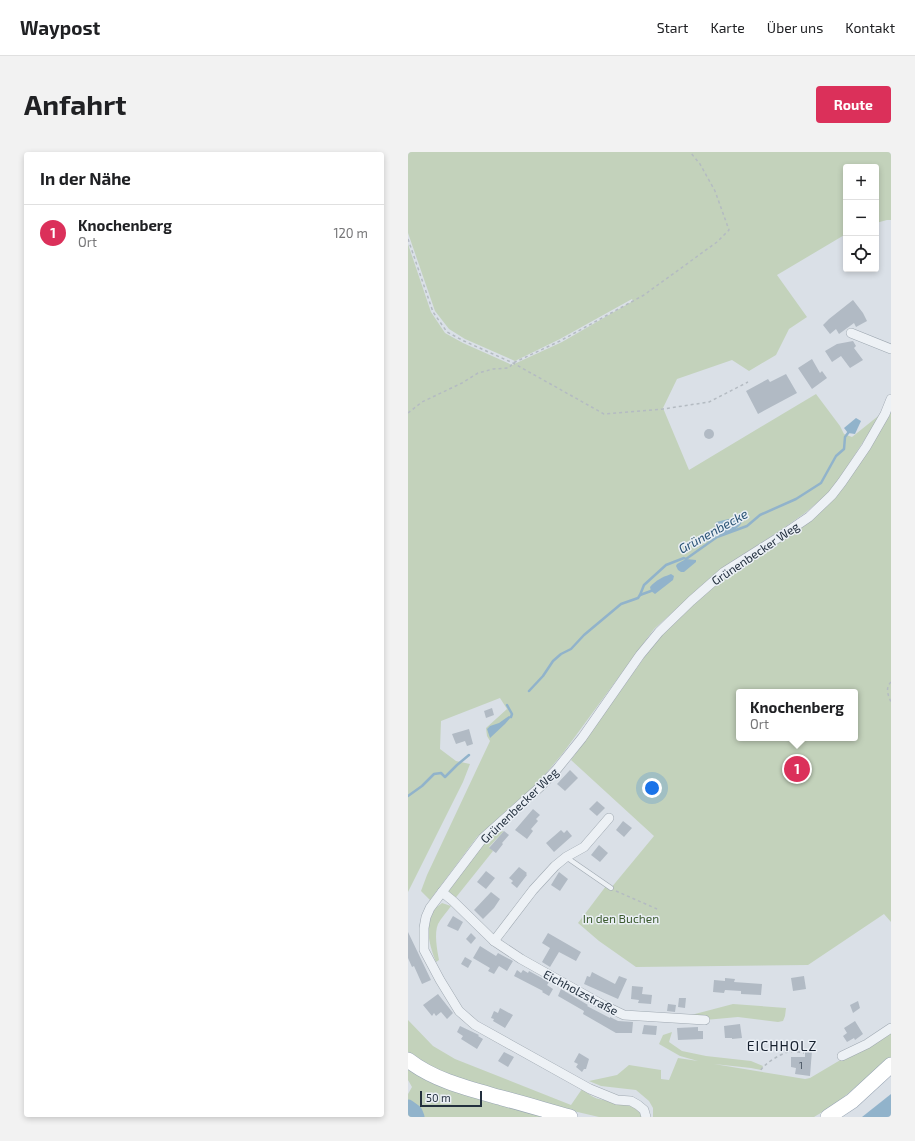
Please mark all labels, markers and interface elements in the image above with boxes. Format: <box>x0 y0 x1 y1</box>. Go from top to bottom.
text: Waypost <box>20 16 100 39</box>
text: Start <box>657 19 688 36</box>
text: Karte <box>710 19 745 36</box>
text: Über uns <box>767 19 823 36</box>
text: Kontakt <box>845 19 895 36</box>
button: Route <box>816 86 891 123</box>
text: Anfahrt <box>24 87 127 121</box>
map controls <box>843 164 879 272</box>
button: + <box>843 164 879 200</box>
text: In der Nähe <box>40 168 131 188</box>
button: − <box>843 200 879 236</box>
text: Knochenberg <box>78 216 172 234</box>
text: 1 <box>50 225 56 241</box>
text: 120 m <box>333 225 368 241</box>
text: Ort <box>78 234 97 250</box>
button: locate <box>843 236 879 272</box>
water label: Grünenbecke <box>675 505 751 557</box>
street label: Grünenbecker Weg <box>709 518 802 587</box>
popup <box>736 689 858 741</box>
text: Knochenberg <box>750 698 844 716</box>
text: Ort <box>750 716 769 732</box>
pin: 1 <box>784 754 810 784</box>
street label: Grünenbecker Weg <box>477 764 561 846</box>
your location <box>642 778 662 798</box>
park label: In den Buchen <box>583 911 659 925</box>
street label: Eichholzstraße <box>541 966 621 1018</box>
district label: EICHHOLZ <box>747 1037 817 1054</box>
house number: 1 <box>799 1059 803 1071</box>
scale bar <box>420 1089 482 1108</box>
text: 50 m <box>426 1091 451 1104</box>

